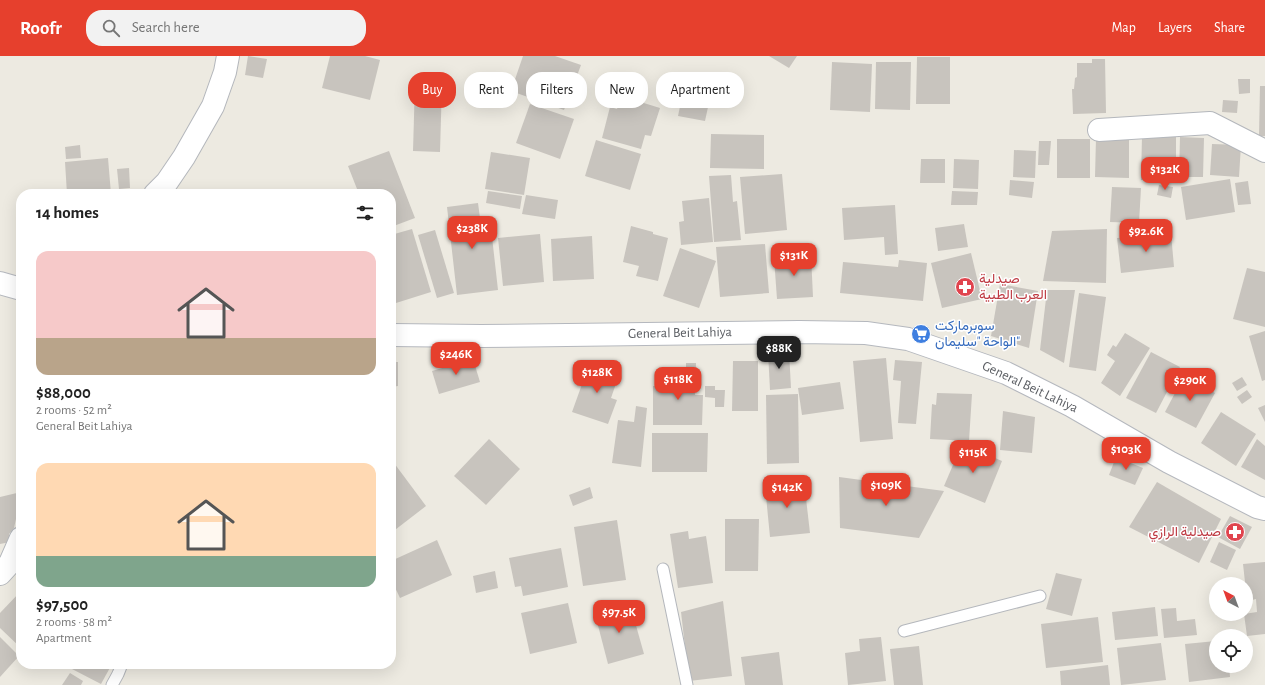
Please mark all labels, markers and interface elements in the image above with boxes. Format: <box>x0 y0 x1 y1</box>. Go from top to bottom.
search box <box>86 10 366 46</box>
icon: search <box>100 17 122 39</box>
text: Roofr <box>20 19 62 38</box>
text: Search here <box>132 20 200 35</box>
text: Map <box>1111 21 1136 35</box>
text: Layers <box>1158 21 1192 35</box>
text: Share <box>1214 21 1245 35</box>
chip: Buy <box>408 72 456 108</box>
chip: Rent <box>464 72 518 108</box>
chip: Filters <box>526 72 587 108</box>
chip: New <box>595 72 648 108</box>
chip: Apartment <box>656 72 744 108</box>
pin: $132K <box>1137 157 1193 191</box>
text: $132K <box>1150 163 1180 176</box>
icon: filters <box>354 202 376 224</box>
text: 14 homes <box>36 204 99 221</box>
pin: $238K <box>444 216 500 250</box>
pin: $92.6K <box>1113 219 1179 253</box>
text: $238K <box>456 222 488 235</box>
text: $92.6K <box>1128 225 1164 238</box>
pin: $131K <box>766 243 822 277</box>
text: $131K <box>780 249 808 262</box>
place label: صيدلية العرب الطبية <box>979 272 1047 303</box>
pharmacy icon: صيدلية العرب الطبية <box>954 276 976 298</box>
icon: home <box>170 277 242 349</box>
place label: سوبرماركت الواحة "سليمان" <box>935 319 1020 350</box>
supermarket icon: سوبرماركت الواحة "سليمان" <box>910 323 932 345</box>
street label: General Beit Lahiya <box>628 325 733 341</box>
pin: $88K <box>755 336 803 370</box>
pin: $246K <box>428 342 484 376</box>
text: $88K <box>766 342 792 355</box>
text: $246K <box>440 348 472 361</box>
street label: General Beit Lahiya <box>980 359 1081 416</box>
pin: $128K <box>569 360 625 394</box>
text: $128K <box>582 366 612 379</box>
pin: $118K <box>650 367 706 401</box>
pin: $290K <box>1162 368 1218 402</box>
text: $118K <box>663 373 693 386</box>
text: $290K <box>1174 374 1206 387</box>
text: $88,000 <box>36 384 91 401</box>
text: 2 rooms · 52 m² <box>36 404 112 417</box>
text: General Beit Lahiya <box>36 420 133 433</box>
pin: $103K <box>1098 437 1154 471</box>
pin: $115K <box>945 440 1001 474</box>
text: $103K <box>1111 443 1141 456</box>
text: $115K <box>959 446 987 459</box>
pin: $109K <box>858 473 914 507</box>
pin: $142K <box>759 475 815 509</box>
text: $109K <box>870 479 902 492</box>
text: $142K <box>772 481 802 494</box>
icon: home <box>170 489 242 561</box>
pharmacy icon: صيدلية الرازي <box>1224 521 1246 543</box>
place label: صيدلية الرازي <box>1148 525 1221 543</box>
north arrow <box>1209 577 1253 621</box>
map controls <box>1209 577 1253 673</box>
text: $97,500 <box>36 596 88 613</box>
pin: $97.5K <box>586 600 652 634</box>
text: $97.5K <box>602 606 636 619</box>
text: 2 rooms · 58 m² <box>36 616 112 629</box>
button: locate <box>1209 629 1253 673</box>
text: Apartment <box>36 632 91 645</box>

